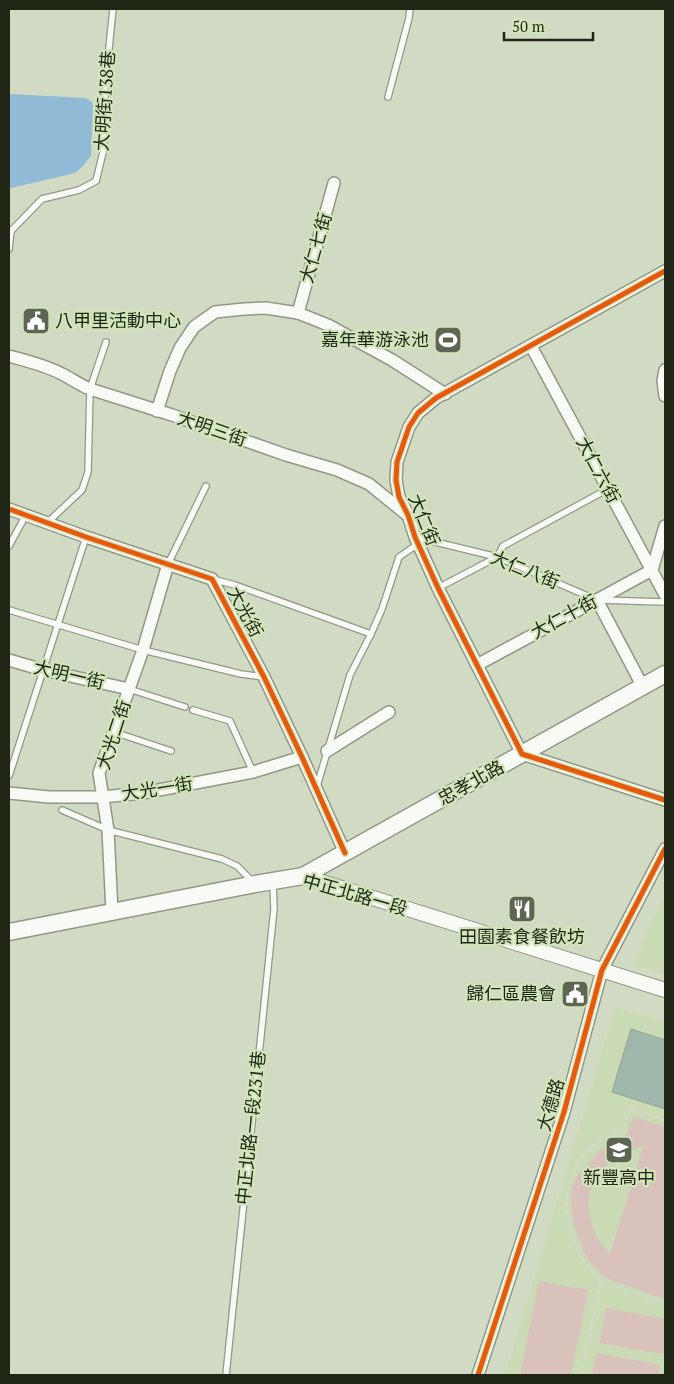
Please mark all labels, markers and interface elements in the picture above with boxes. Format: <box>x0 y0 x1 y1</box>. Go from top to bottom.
scale bar <box>504 10 593 42</box>
text: 50 m <box>512 16 545 36</box>
street label: 大明街138巷 <box>89 50 119 152</box>
street label: 大仁七街 <box>294 210 336 286</box>
public building icon: 八甲里活動中心 <box>21 306 51 336</box>
place label: 八甲里活動中心 <box>55 308 181 332</box>
sports icon: 嘉年華游泳池 <box>433 325 463 355</box>
place label: 嘉年華游泳池 <box>321 327 429 351</box>
street label: 大明三街 <box>174 405 250 451</box>
street label: 大仁六街 <box>571 432 626 507</box>
street label: 大仁街 <box>404 490 446 549</box>
street label: 大仁八街 <box>488 544 563 594</box>
street label: 大光街 <box>223 582 269 641</box>
street label: 大仁十街 <box>526 589 601 644</box>
street label: 大明一街 <box>31 654 107 694</box>
street label: 大光二街 <box>91 697 136 773</box>
street label: 忠孝北路 <box>433 754 508 810</box>
street label: 大光一街 <box>119 771 194 805</box>
street label: 中正北路一段 <box>300 868 410 920</box>
restaurant icon: 田園素食餐飲坊 <box>507 894 537 924</box>
place label: 田園素食餐飲坊 <box>459 924 585 948</box>
public building icon: 歸仁區農會 <box>560 979 590 1009</box>
place label: 歸仁區農會 <box>466 981 556 1005</box>
street label: 中正北路一段231巷 <box>230 1050 270 1206</box>
street label: 大德路 <box>531 1075 569 1134</box>
school or university icon: 新豐高中 <box>604 1135 634 1165</box>
place label: 新豐高中 <box>583 1165 655 1189</box>

